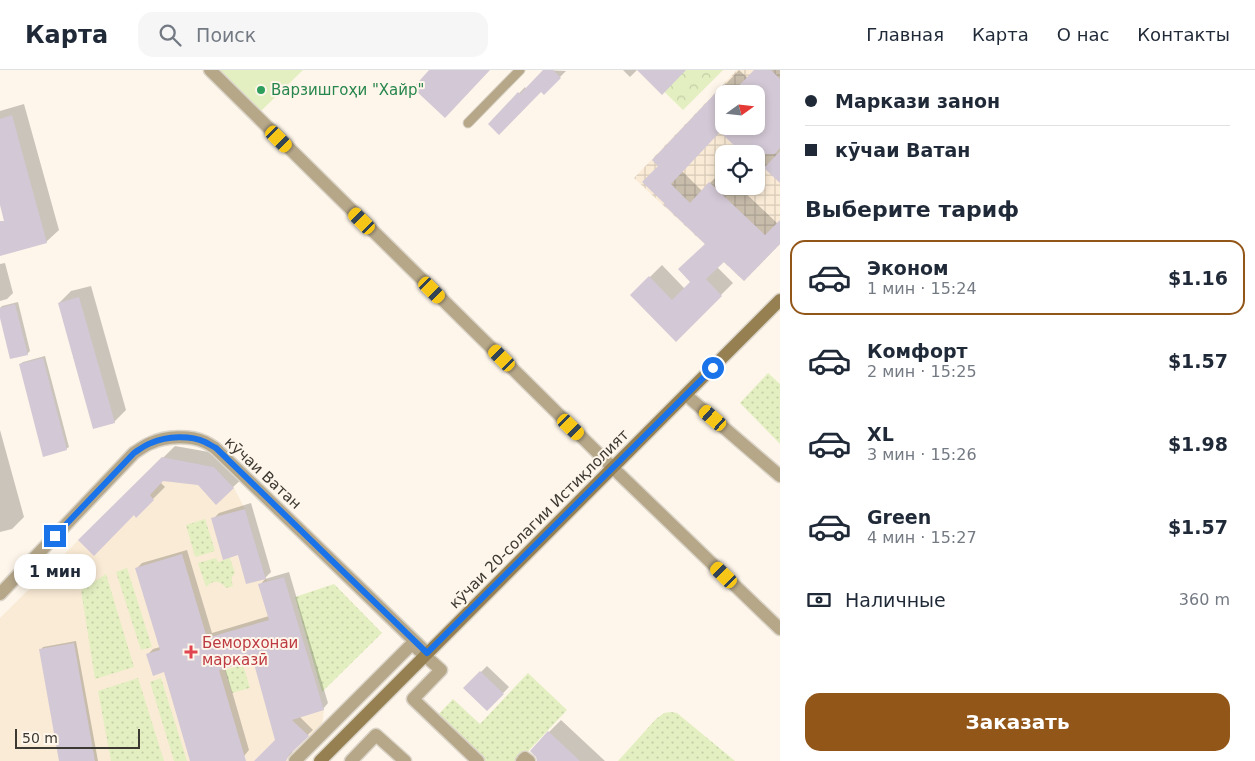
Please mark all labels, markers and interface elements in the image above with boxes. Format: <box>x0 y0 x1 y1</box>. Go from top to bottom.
search box <box>138 12 488 57</box>
text: Карта <box>25 21 108 49</box>
icon: search <box>156 21 184 49</box>
text: Поиск <box>196 24 256 46</box>
text: Главная <box>866 24 944 45</box>
text: Карта <box>972 24 1029 45</box>
text: О нас <box>1057 24 1109 45</box>
text: Контакты <box>1137 24 1230 45</box>
place label: Варзишгоҳи "Хайр" <box>271 81 424 99</box>
marker: Варзишгоҳи "Хайр" <box>255 84 267 96</box>
north arrow <box>715 85 765 135</box>
map controls <box>715 85 765 195</box>
text: Маркази занон <box>835 90 1000 112</box>
car <box>263 123 294 155</box>
text: кӯчаи Ватан <box>835 139 970 161</box>
button: locate <box>715 145 765 195</box>
text: Выберите тариф <box>805 197 1019 222</box>
car <box>346 205 377 237</box>
icon: car <box>807 255 852 300</box>
text: Эконом <box>867 257 949 279</box>
text: $1.16 <box>1168 267 1228 289</box>
car <box>416 274 447 306</box>
text: 1 мин · 15:24 <box>867 279 977 298</box>
icon: car <box>807 338 852 383</box>
text: Комфорт <box>867 340 968 362</box>
car <box>486 342 517 374</box>
text: $1.57 <box>1168 350 1228 372</box>
route start <box>702 357 724 379</box>
text: 2 мин · 15:25 <box>867 362 977 381</box>
car <box>696 402 729 434</box>
car <box>554 411 587 443</box>
icon: car <box>807 421 852 466</box>
text: XL <box>867 423 894 445</box>
street label: кӯчаи 20-солагии Истиқлолият <box>446 425 633 612</box>
street label: кӯчаи Ватан <box>221 433 305 513</box>
text: $1.98 <box>1168 433 1228 455</box>
text: 3 мин · 15:26 <box>867 445 977 464</box>
icon: car <box>807 504 852 549</box>
text: Green <box>867 506 931 528</box>
text: $1.57 <box>1168 516 1228 538</box>
route end <box>44 525 66 547</box>
text: 4 мин · 15:27 <box>867 528 977 547</box>
callout: 1 мин <box>14 554 96 588</box>
car <box>707 559 740 591</box>
text: 1 мин <box>29 562 81 581</box>
icon: cash <box>805 586 833 614</box>
text: Наличные <box>845 589 946 611</box>
text: 360 m <box>1179 590 1230 609</box>
place label: Беморхонаи марказӣ <box>202 634 298 669</box>
marker: Беморхонаи марказӣ <box>184 645 198 659</box>
button: Заказать <box>805 693 1230 751</box>
scale bar <box>15 726 140 749</box>
text: 50 m <box>22 730 58 746</box>

